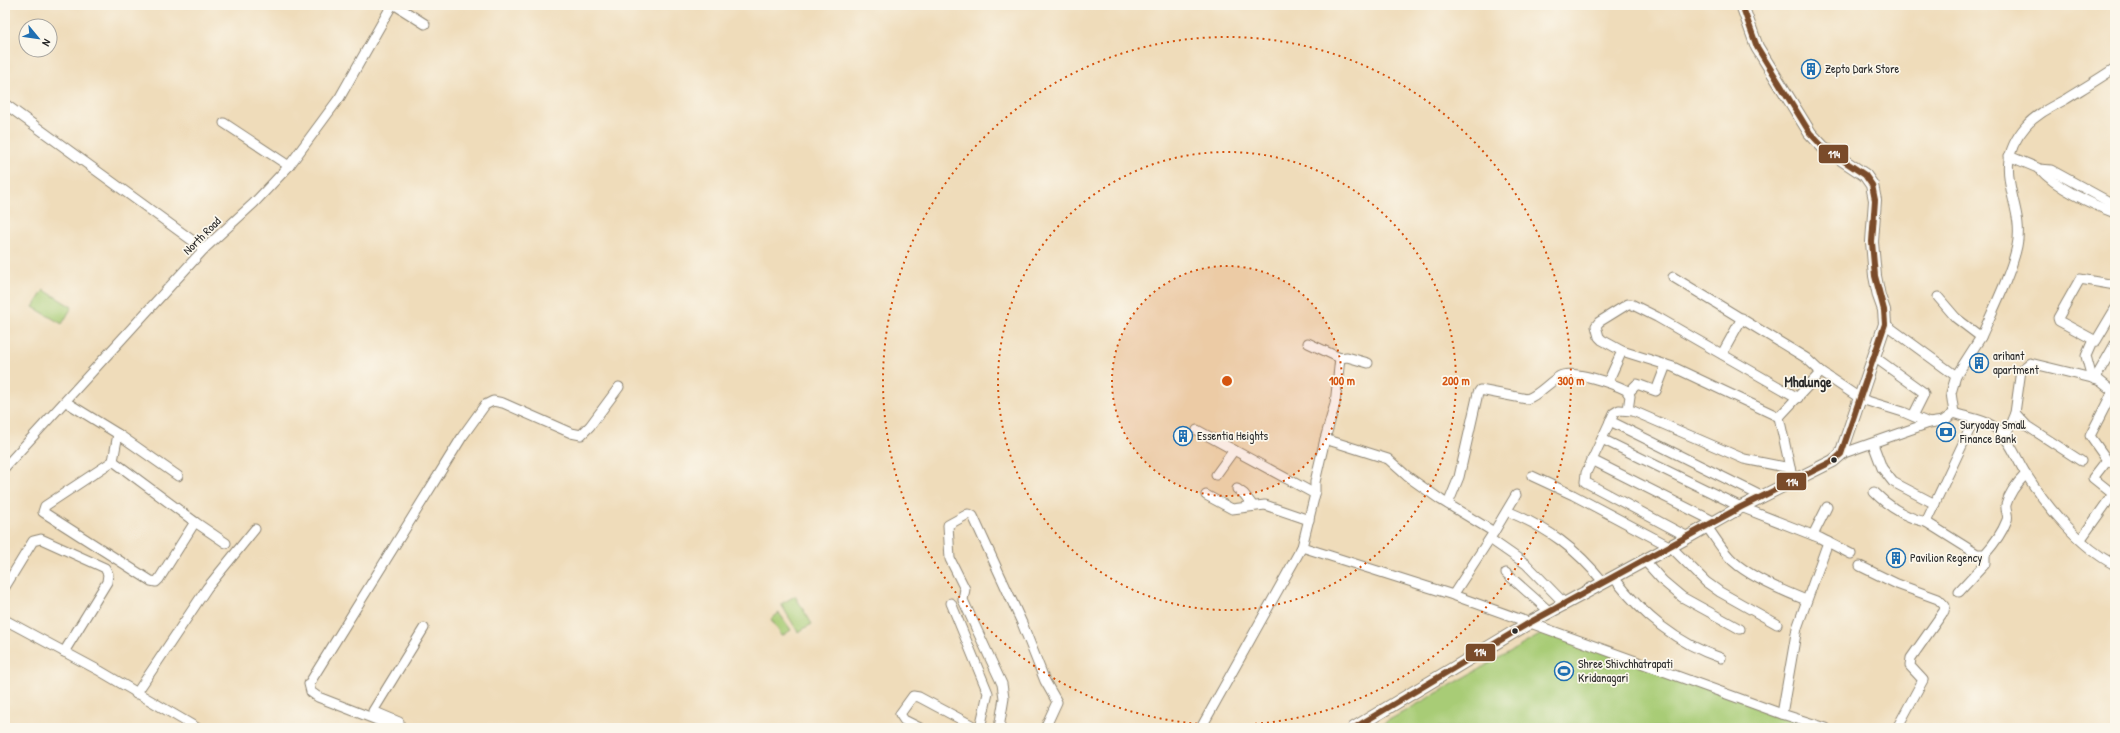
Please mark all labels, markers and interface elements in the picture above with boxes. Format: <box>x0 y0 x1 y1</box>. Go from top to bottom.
north arrow <box>18 18 58 58</box>
text: N <box>39 37 54 49</box>
building icon: Zepto Dark Store <box>1800 58 1822 80</box>
place label: Zepto Dark Store <box>1825 60 1900 77</box>
line badge: 114 <box>1818 144 1849 164</box>
text: 114 <box>1828 147 1840 161</box>
street label: North Road <box>179 213 225 258</box>
place label: arihant apartment <box>1993 347 2040 378</box>
building icon: arihant apartment <box>1968 352 1990 374</box>
text: 100 m <box>1329 372 1355 389</box>
text: 200 m <box>1442 372 1470 389</box>
text: 300 m <box>1557 372 1585 389</box>
district label: Mhalunge <box>1784 372 1832 393</box>
centre of rings <box>1220 374 1234 388</box>
place label: Suryoday Small Finance Bank <box>1959 416 2026 447</box>
bank icon: Suryoday Small Finance Bank <box>1935 421 1957 443</box>
building icon: Essentia Heights <box>1172 425 1194 447</box>
place label: Essentia Heights <box>1197 427 1269 444</box>
unlabelled marker <box>1829 455 1839 465</box>
line badge: 114 <box>1776 472 1807 491</box>
text: 114 <box>1786 475 1798 489</box>
building icon: Pavilion Regency <box>1885 547 1907 569</box>
place label: Pavilion Regency <box>1910 549 1982 566</box>
unlabelled marker <box>1510 626 1520 636</box>
line badge: 114 <box>1465 643 1496 662</box>
text: 114 <box>1474 645 1486 659</box>
place label: Shree Shivchhatrapati Kridanagari <box>1578 655 1673 686</box>
sports icon: Shree Shivchhatrapati Kridanagari <box>1553 660 1575 682</box>

